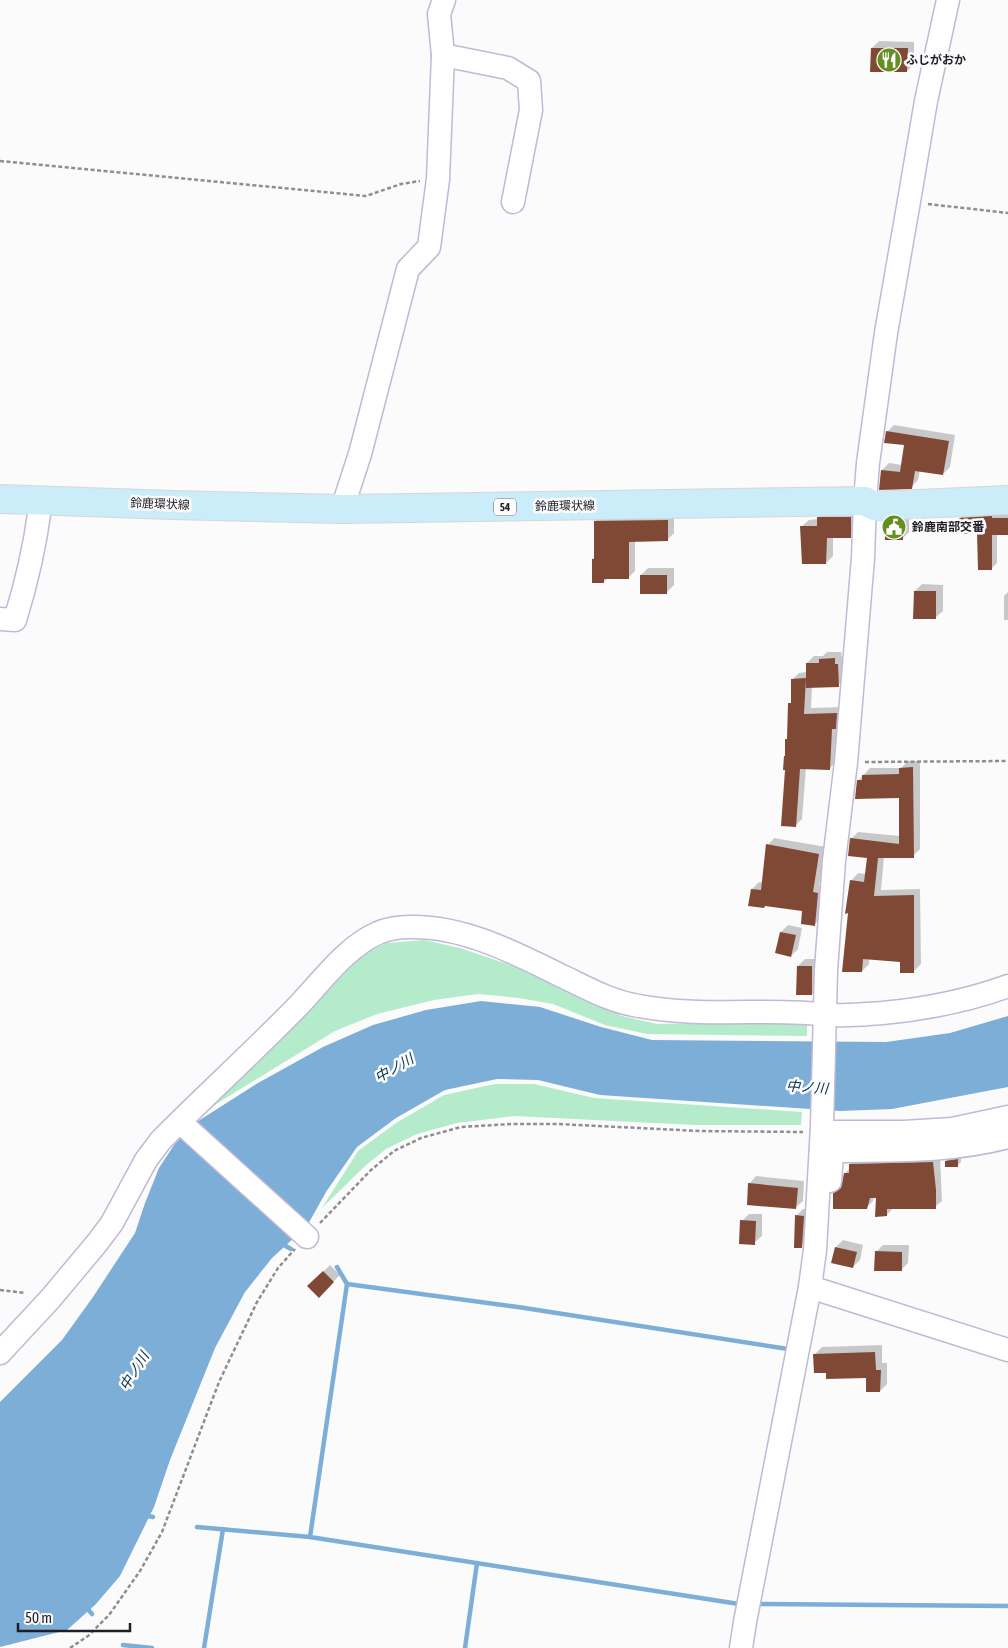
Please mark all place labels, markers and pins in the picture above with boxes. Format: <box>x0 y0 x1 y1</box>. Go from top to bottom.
restaurant icon: ふじがおか <box>876 47 902 73</box>
place label: ふじがおか <box>906 53 966 67</box>
public building icon: 鈴鹿南部交番 <box>881 514 907 540</box>
place label: 鈴鹿南部交番 <box>911 520 985 534</box>

